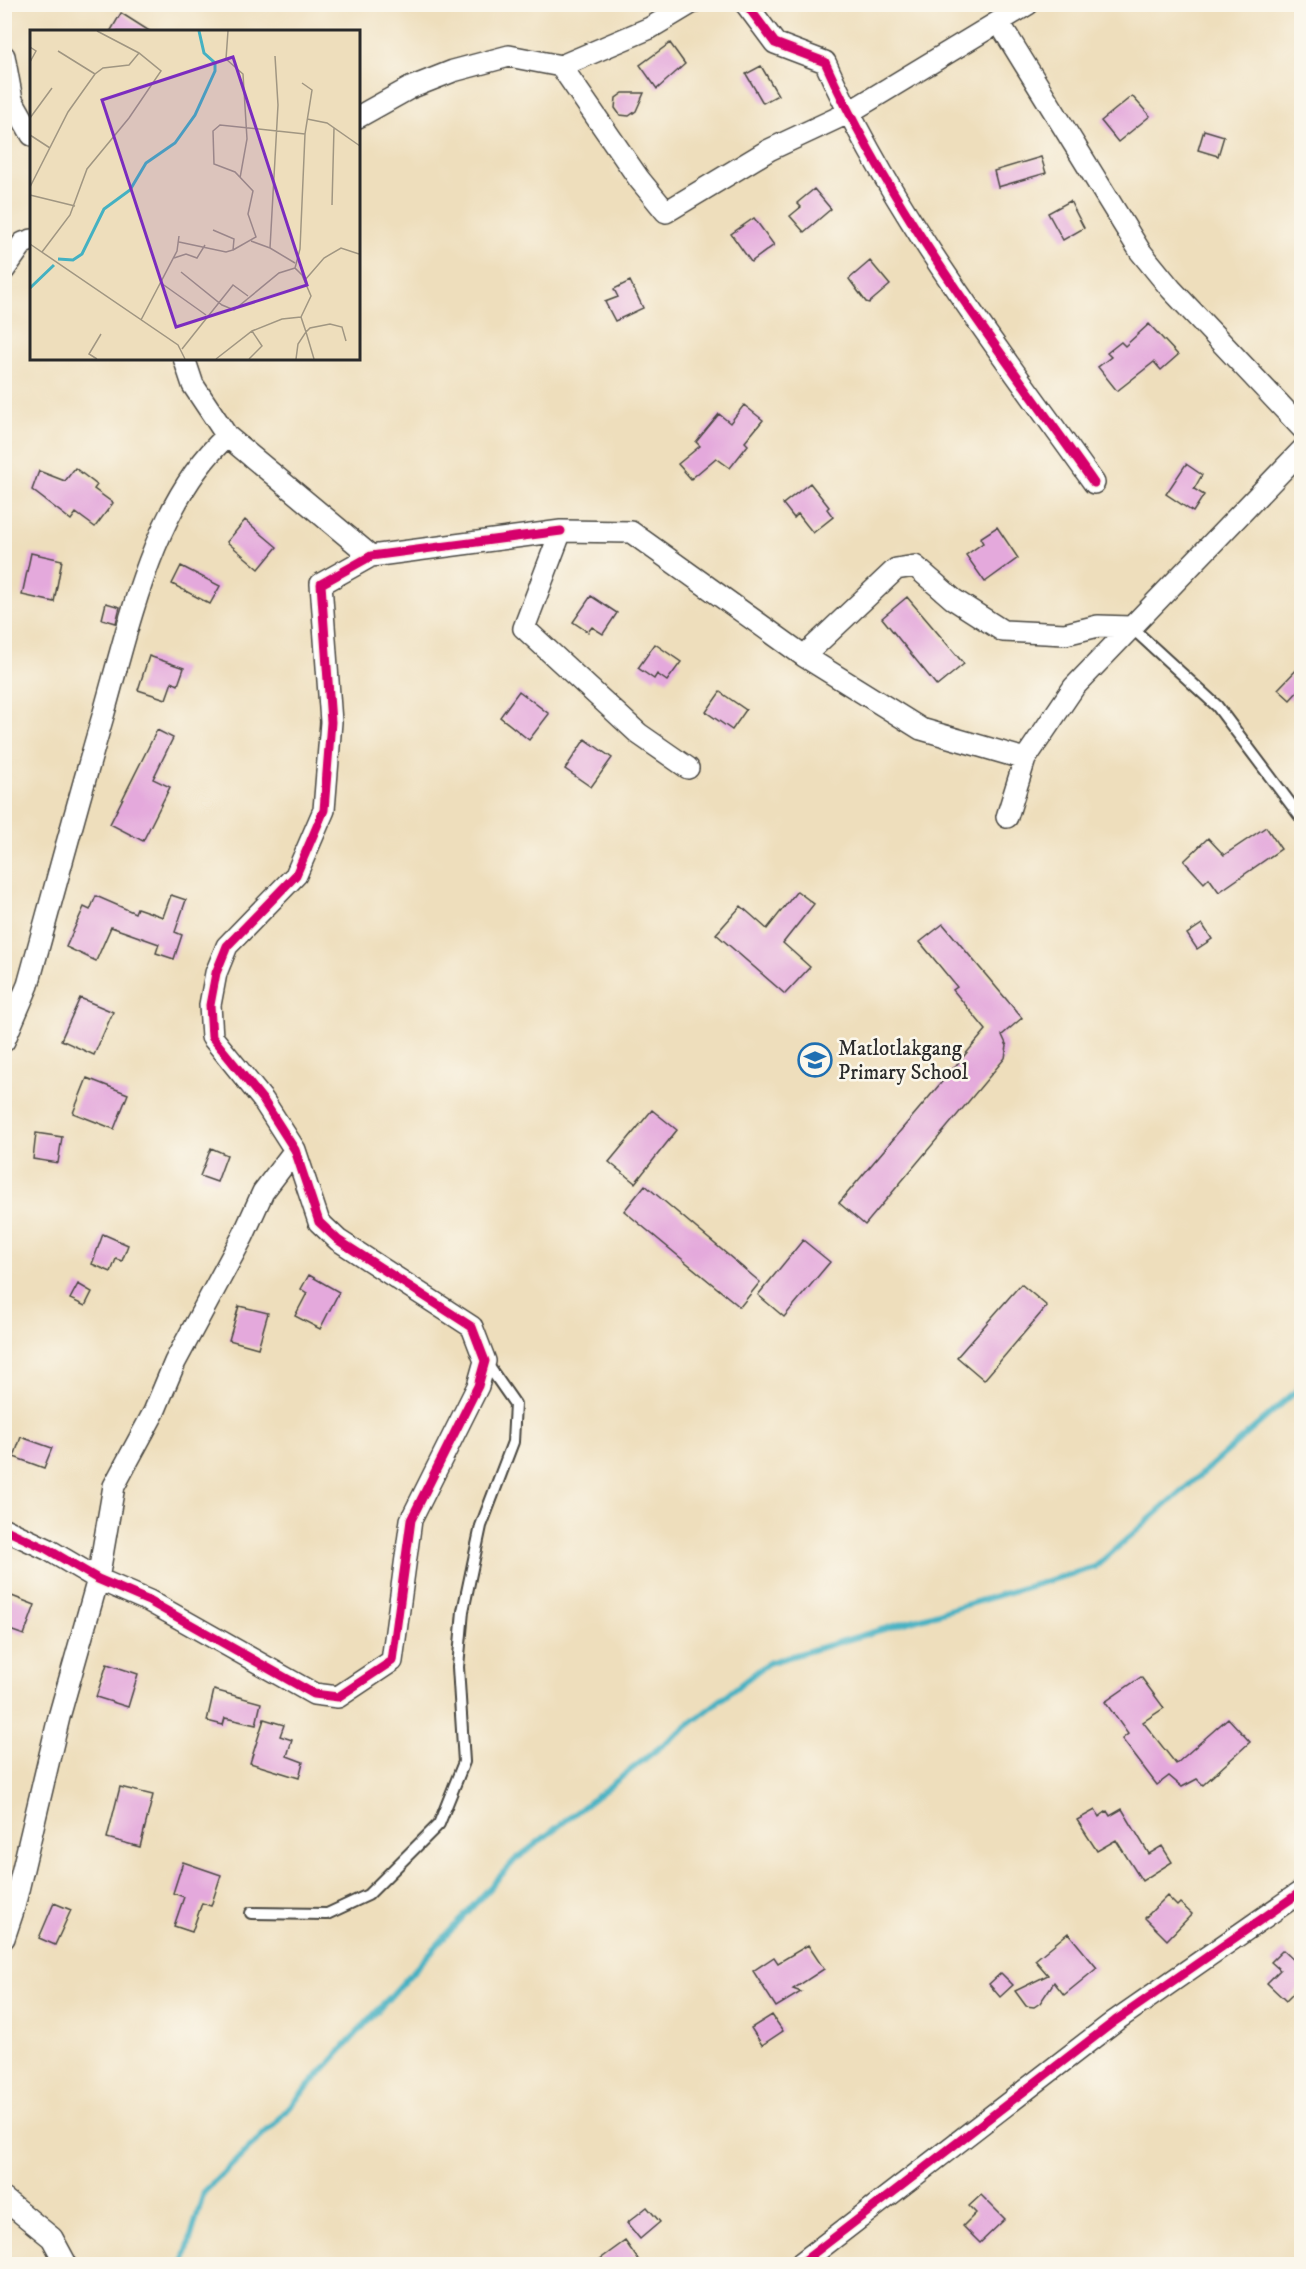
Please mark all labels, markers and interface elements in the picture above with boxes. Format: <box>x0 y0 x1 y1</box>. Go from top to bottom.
inset map <box>30 30 360 360</box>
place label: Matlotlakgang Primary School <box>838 1036 969 1086</box>
school or university icon: Matlotlakgang Primary School <box>797 1042 833 1078</box>

